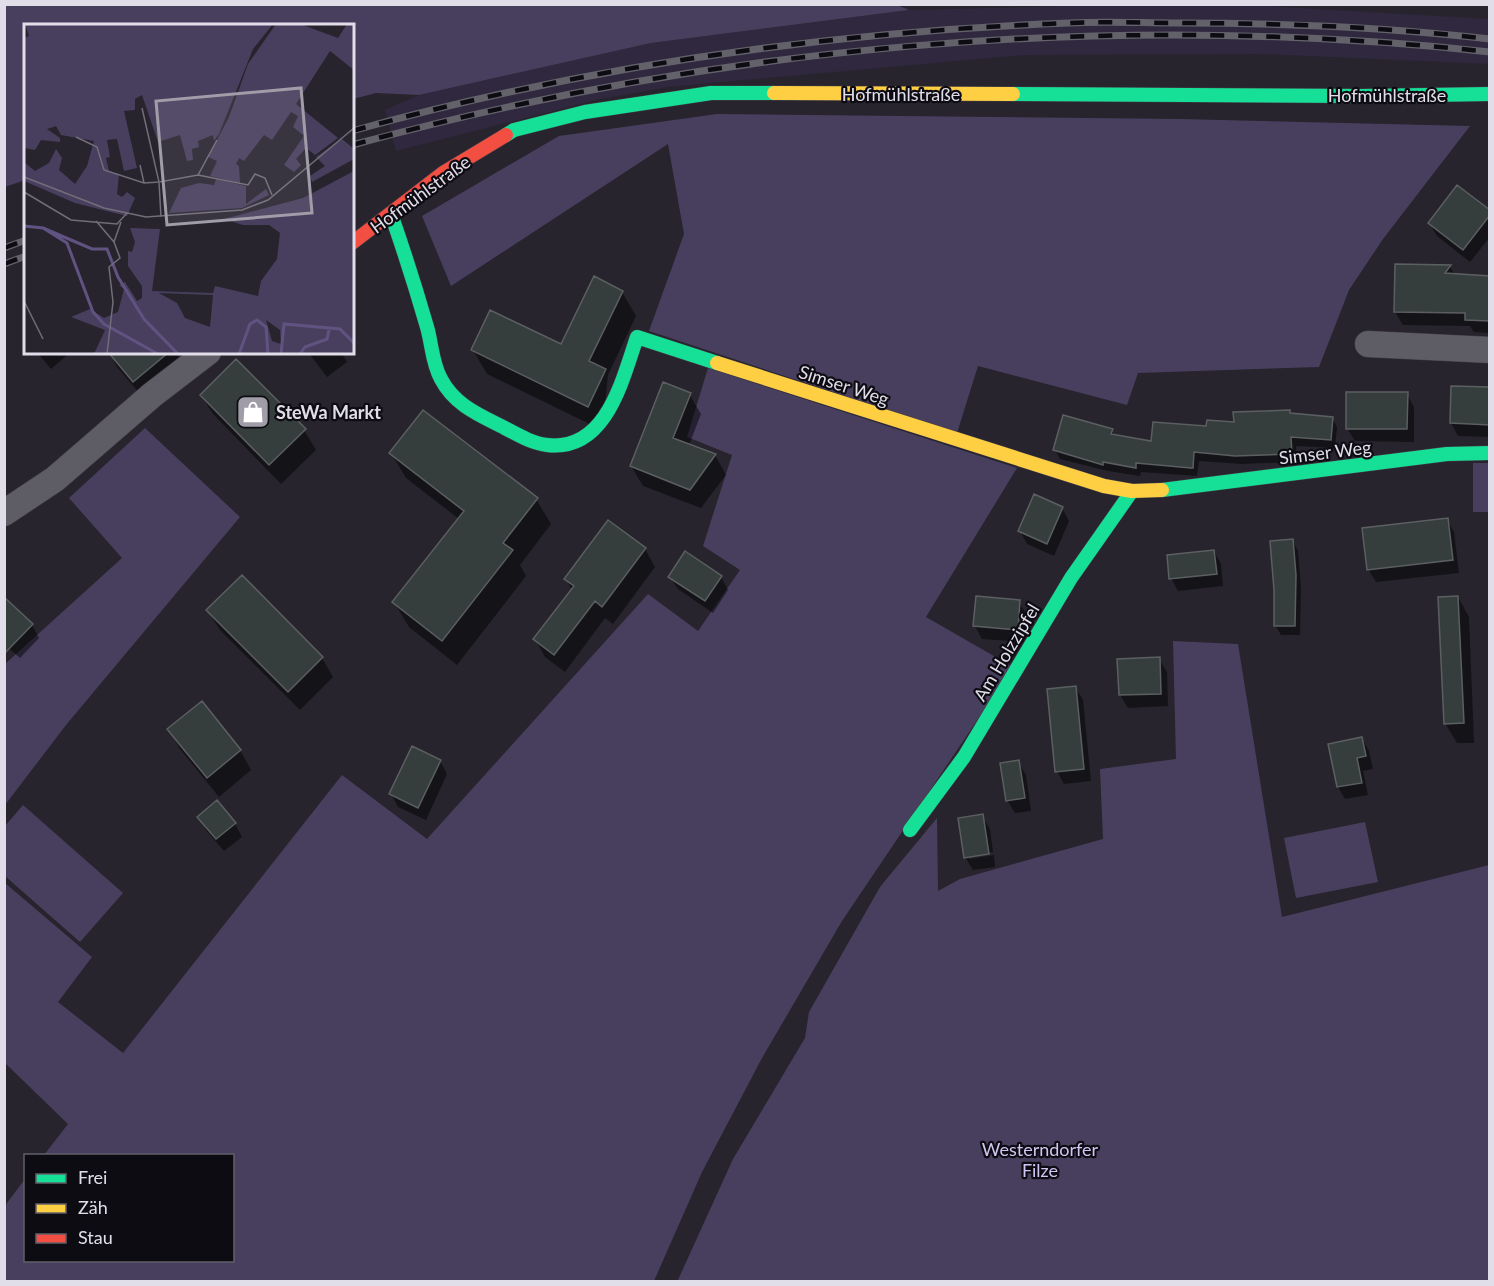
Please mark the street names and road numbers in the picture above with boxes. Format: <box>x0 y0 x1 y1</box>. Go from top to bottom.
street label: Hofmühlstraße <box>842 83 960 105</box>
street label: Hofmühlstraße <box>1328 84 1446 106</box>
street label: Hofmühlstraße <box>366 150 474 238</box>
street label: Simser Weg <box>796 360 892 410</box>
street label: Simser Weg <box>1277 435 1373 469</box>
street label: Am Holzzipfel <box>968 599 1044 705</box>

